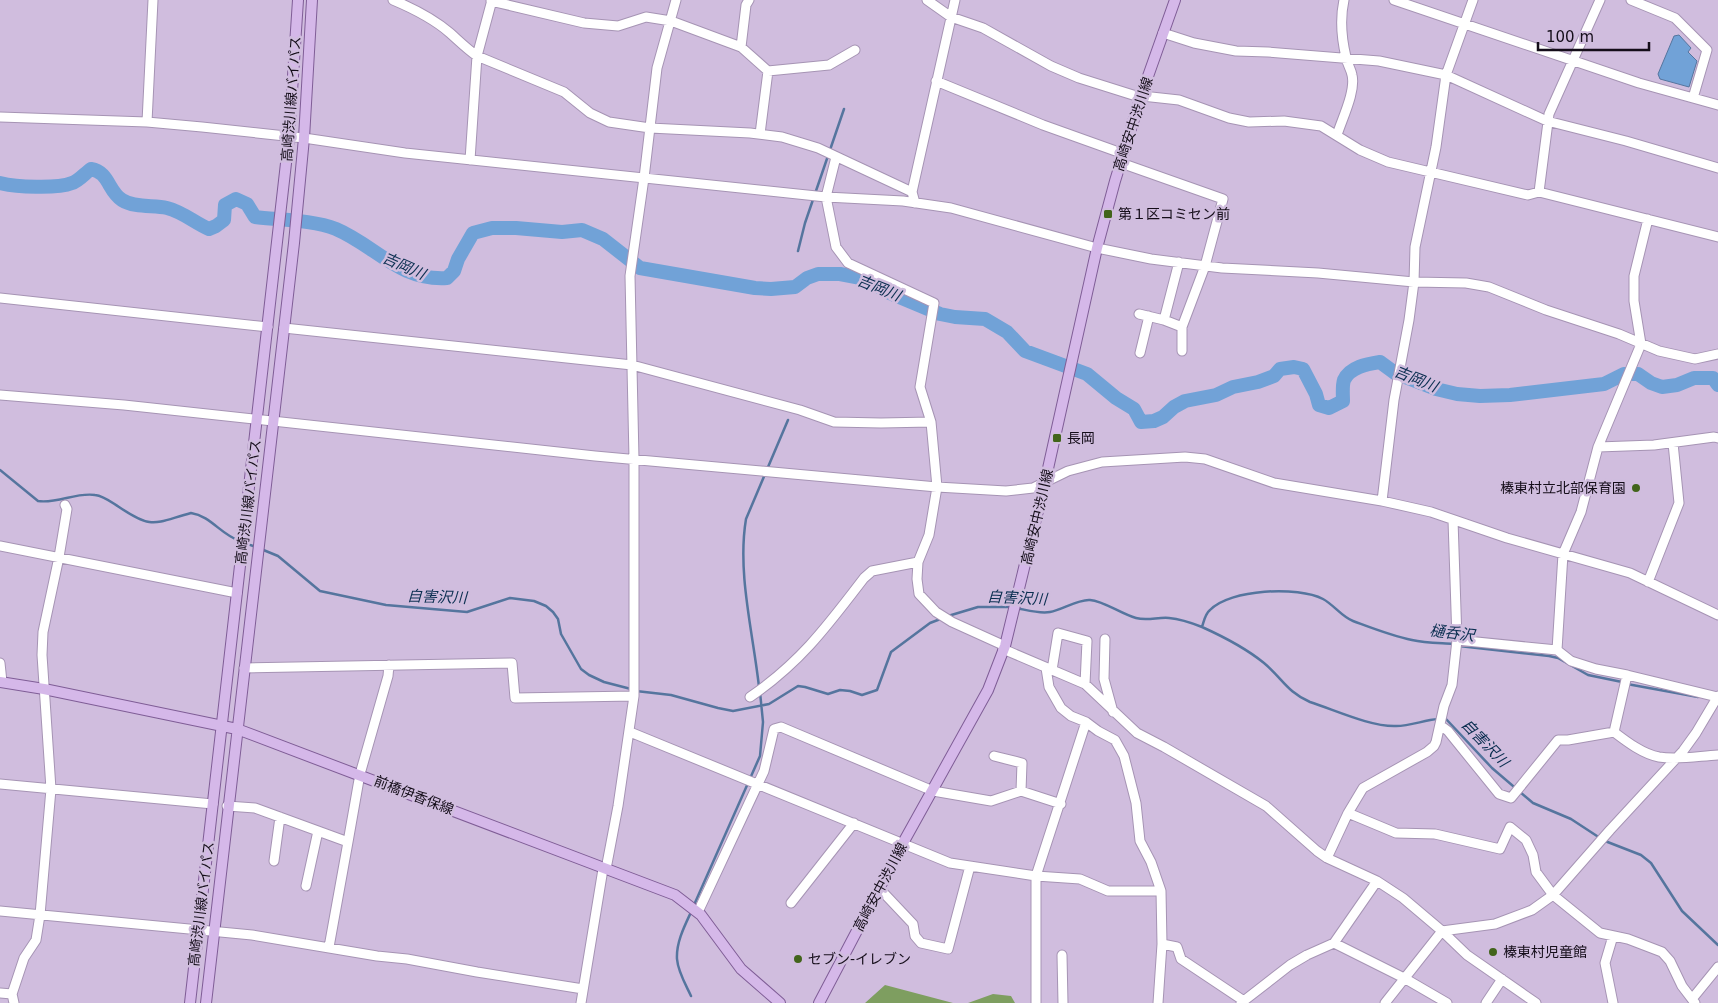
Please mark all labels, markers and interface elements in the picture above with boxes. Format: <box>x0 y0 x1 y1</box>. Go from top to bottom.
scale bar <box>1538 20 1649 52</box>
text: 100 m <box>1546 28 1594 46</box>
street label: 高崎渋川線バイパス <box>279 36 303 162</box>
street label: 高崎安中渋川線 <box>1110 75 1156 173</box>
place label: 第１区コミセン前 <box>1118 206 1230 222</box>
marker: 第１区コミセン前 <box>1102 208 1114 220</box>
water label: 吉岡川 <box>380 249 430 284</box>
water label: 吉岡川 <box>855 271 905 306</box>
water label: 吉岡川 <box>1392 362 1442 397</box>
place label: 長岡 <box>1067 430 1095 446</box>
marker: 長岡 <box>1051 432 1063 444</box>
street label: 高崎渋川線バイパス <box>232 439 264 565</box>
street label: 高崎安中渋川線 <box>1018 467 1056 567</box>
place label: 榛東村立北部保育園 <box>1500 480 1626 496</box>
marker: 榛東村立北部保育園 <box>1630 482 1642 494</box>
water label: 自害沢川 <box>407 587 469 607</box>
water label: 自害沢川 <box>987 587 1049 609</box>
water label: 樋呑沢 <box>1429 621 1477 645</box>
water label: 自害沢川 <box>1458 715 1514 772</box>
street label: 前橋伊香保線 <box>372 772 456 818</box>
street label: 高崎安中渋川線 <box>850 840 910 934</box>
street label: 高崎渋川線バイパス <box>185 841 217 967</box>
place label: 榛東村児童館 <box>1503 944 1587 960</box>
marker: 榛東村児童館 <box>1487 946 1499 958</box>
place label: セブン-イレブン <box>808 951 911 967</box>
marker: セブン-イレブン <box>792 953 804 965</box>

